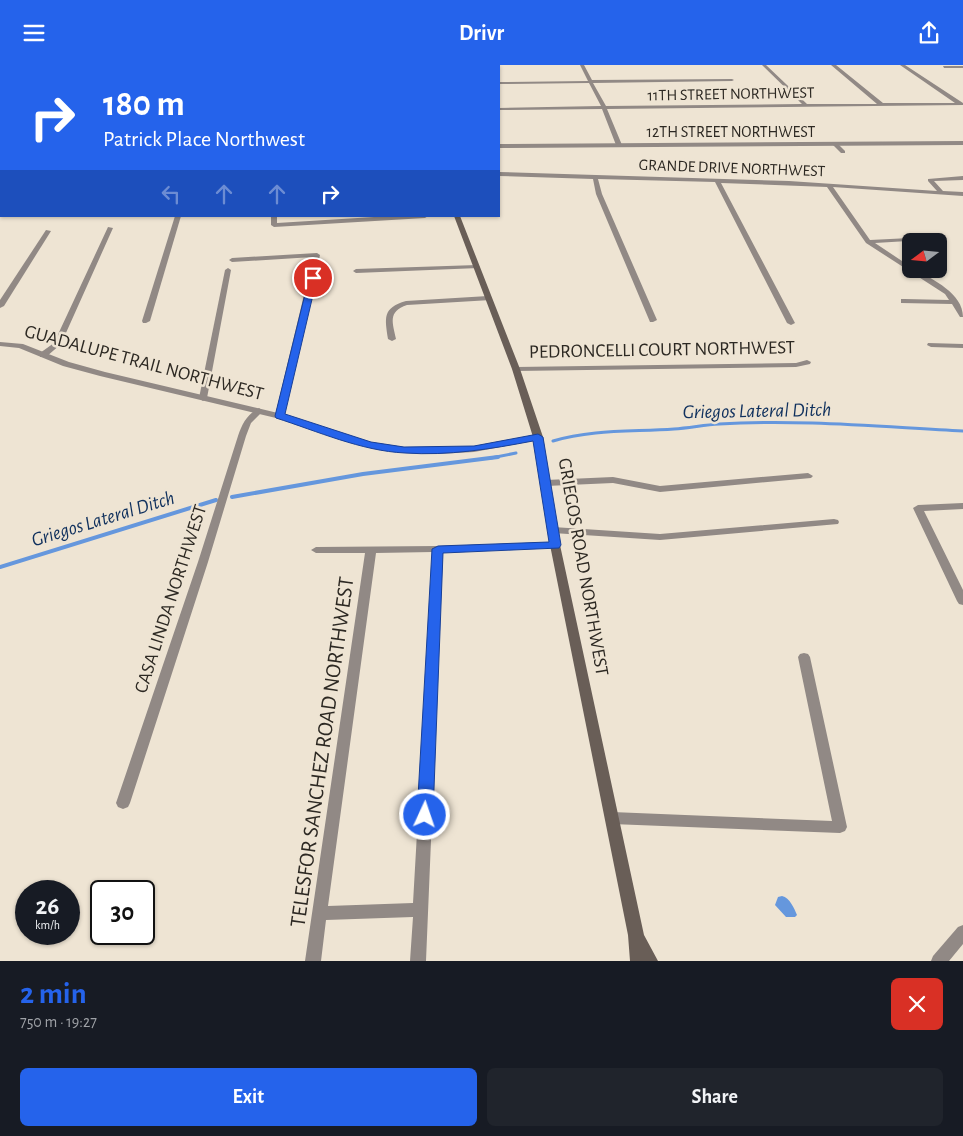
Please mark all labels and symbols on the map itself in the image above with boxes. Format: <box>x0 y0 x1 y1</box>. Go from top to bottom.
street label: 11TH STREET NORTHWEST <box>647 85 815 103</box>
street label: 12TH STREET NORTHWEST <box>647 124 816 140</box>
street label: GRANDE DRIVE NORTHWEST <box>638 157 826 179</box>
north arrow <box>902 233 948 277</box>
pin <box>292 257 334 299</box>
street label: GUADALUPE TRAIL NORTHWEST <box>22 322 266 404</box>
street label: PEDRONCELLI COURT NORTHWEST <box>529 338 795 362</box>
water label: Griegos Lateral Ditch <box>683 400 831 422</box>
street label: GRIEGOS ROAD NORTHWEST <box>554 457 612 677</box>
water label: Griegos Lateral Ditch <box>29 488 177 550</box>
street label: CASA LINDA NORTHWEST <box>132 503 210 695</box>
street label: TELESFOR SANCHEZ ROAD NORTHWEST <box>286 575 358 929</box>
position arrow <box>398 788 450 840</box>
speed limit sign: 30 <box>90 880 155 945</box>

